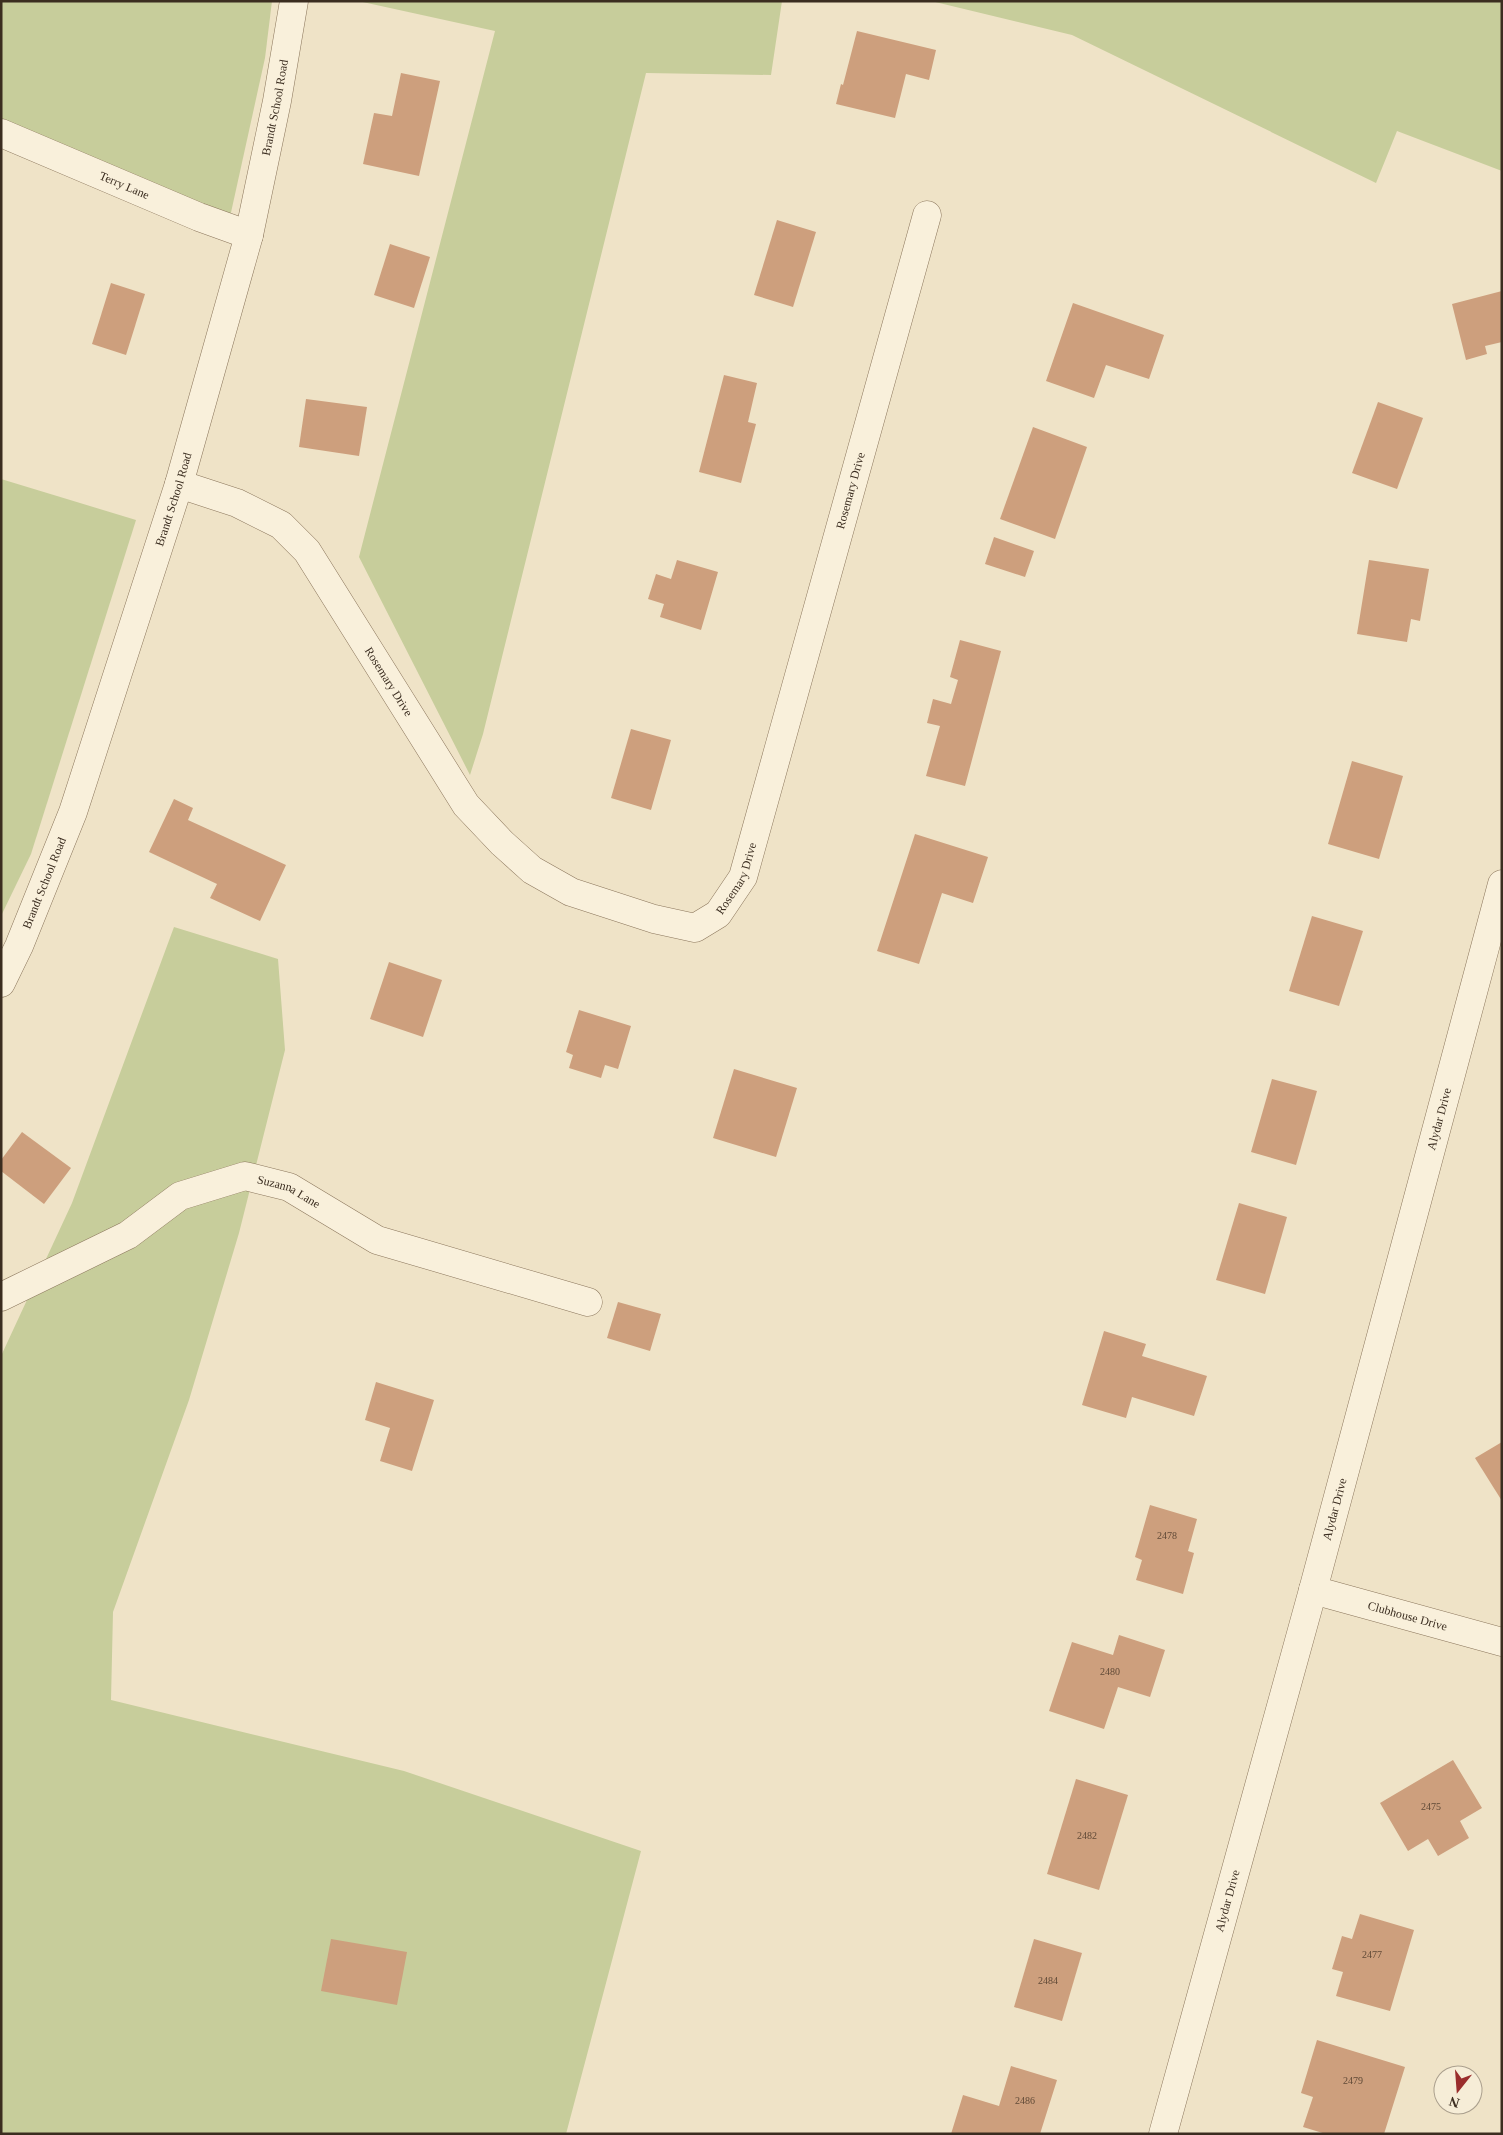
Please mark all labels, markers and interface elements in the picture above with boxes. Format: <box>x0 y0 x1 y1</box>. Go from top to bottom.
street label: Brandt School Road <box>259 59 291 157</box>
street label: Terry Lane <box>97 169 151 202</box>
street label: Brandt School Road <box>152 451 195 548</box>
street label: Rosemary Drive <box>833 451 868 531</box>
street label: Rosemary Drive <box>362 644 416 719</box>
street label: Brandt School Road <box>20 835 69 931</box>
street label: Rosemary Drive <box>713 841 759 917</box>
street label: Alydar Drive <box>1424 1086 1454 1151</box>
street label: Suzanna Lane <box>256 1172 323 1211</box>
street label: Alydar Drive <box>1320 1477 1350 1542</box>
house number: 2478 <box>1157 1530 1177 1541</box>
street label: Clubhouse Drive <box>1366 1598 1449 1634</box>
house number: 2480 <box>1100 1666 1120 1677</box>
house number: 2475 <box>1421 1801 1441 1812</box>
house number: 2482 <box>1077 1830 1097 1841</box>
street label: Alydar Drive <box>1212 1868 1243 1933</box>
house number: 2477 <box>1362 1949 1382 1960</box>
house number: 2484 <box>1038 1975 1058 1986</box>
north arrow <box>1433 2065 1483 2115</box>
house number: 2479 <box>1343 2075 1363 2086</box>
text: N <box>1447 2093 1461 2111</box>
house number: 2486 <box>1015 2095 1035 2106</box>

